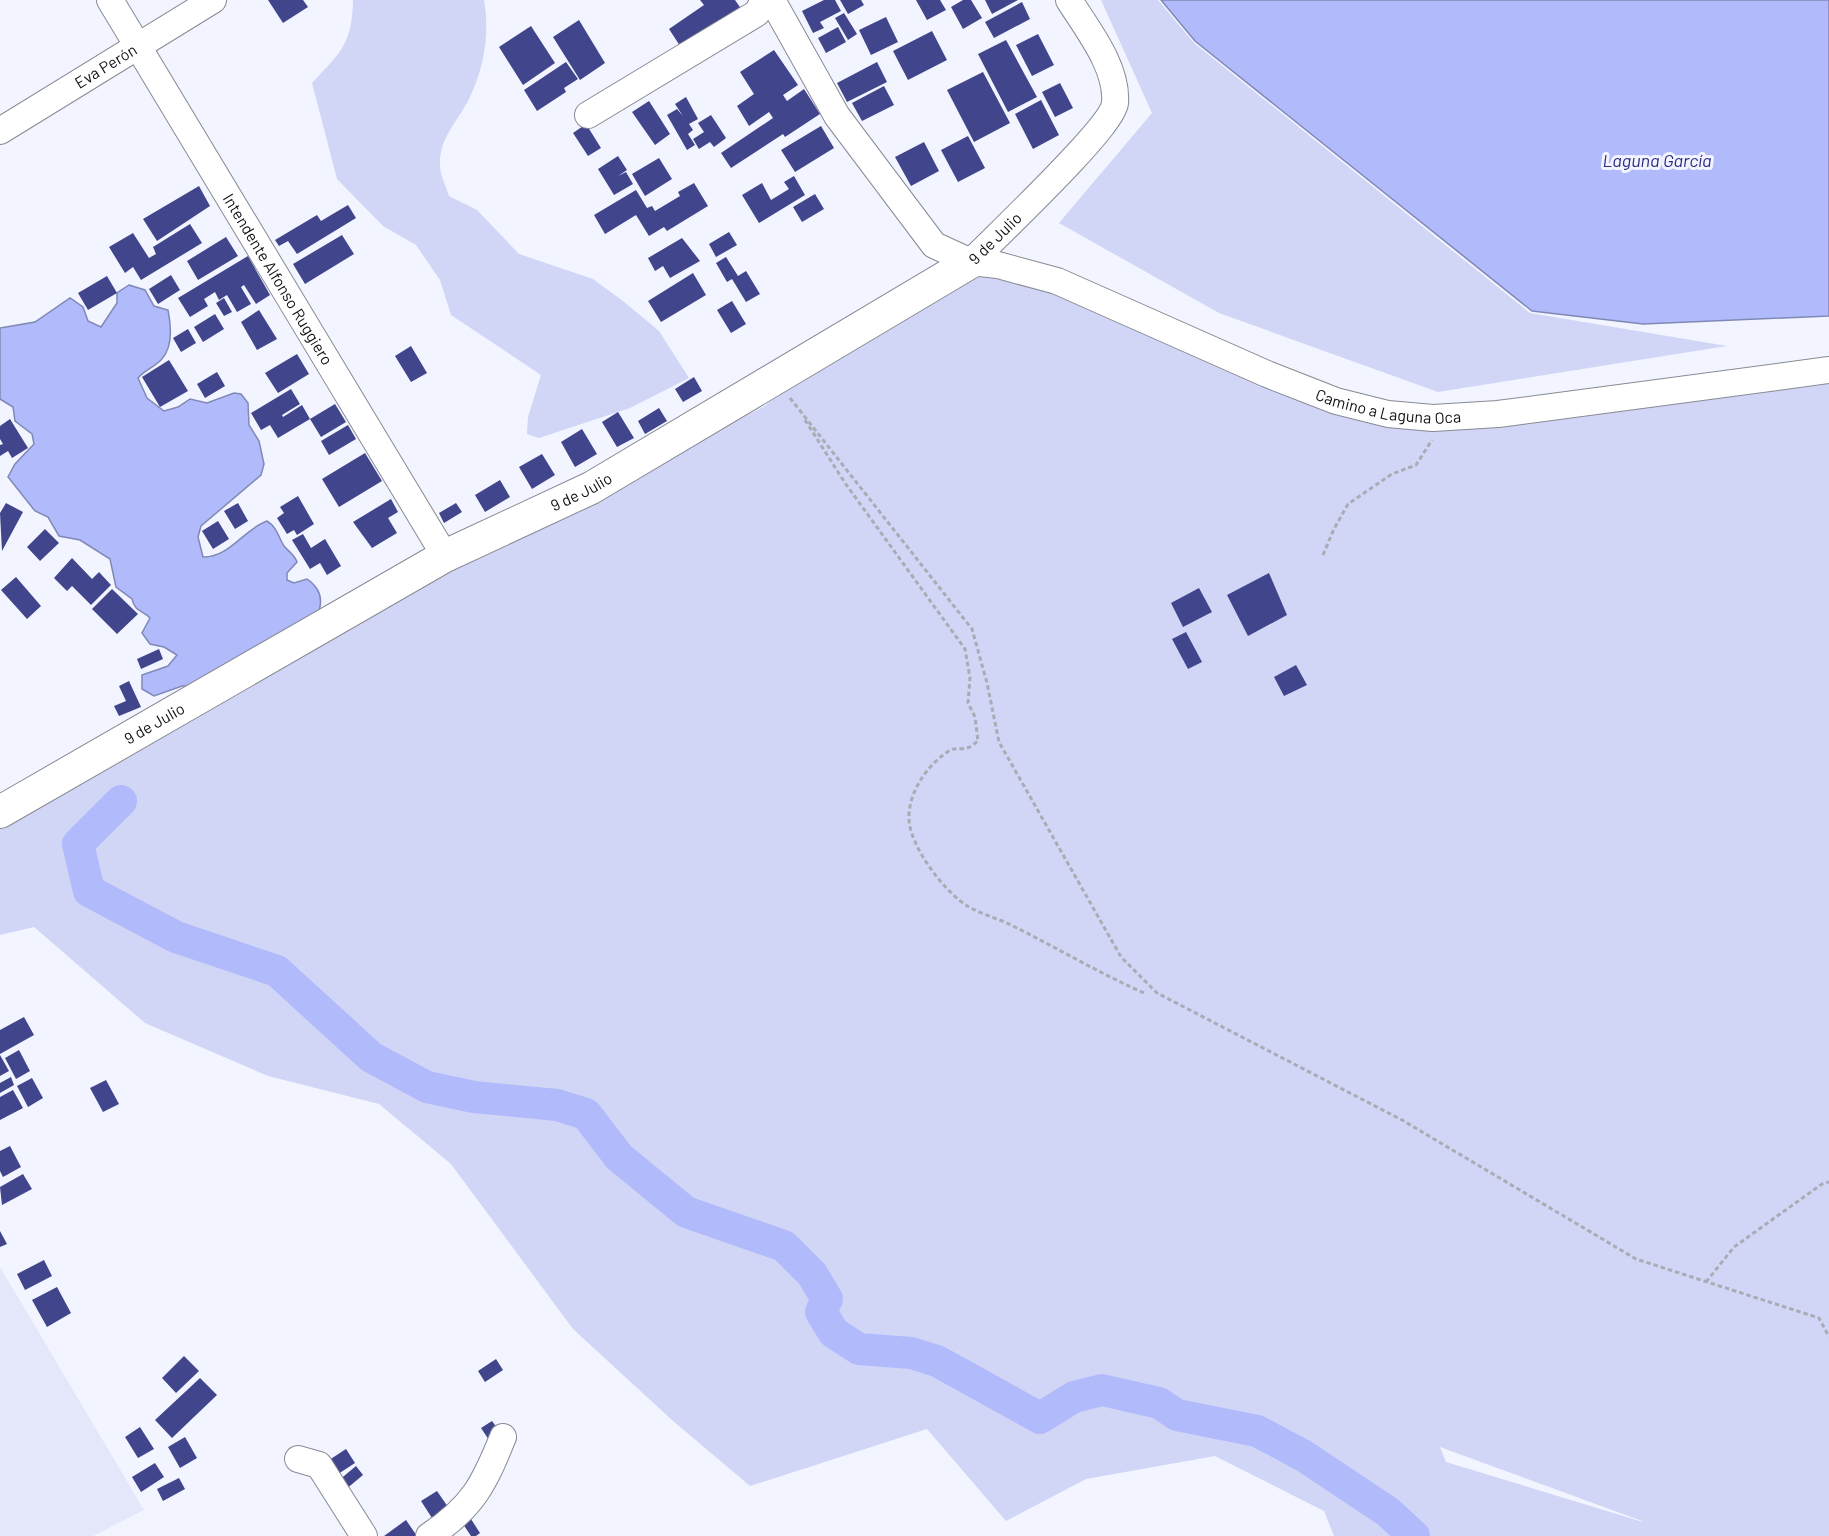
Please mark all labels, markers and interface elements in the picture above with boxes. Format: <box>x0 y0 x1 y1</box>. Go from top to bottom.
street label: Eva Perón <box>71 39 140 92</box>
water label: Laguna García <box>1602 149 1712 171</box>
street label: Intendente Alfonso Ruggiero <box>220 190 338 368</box>
street label: 9 de Julio <box>964 208 1025 268</box>
street label: Camino a Laguna Oca <box>1313 384 1462 427</box>
street label: 9 de Julio <box>547 468 615 515</box>
street label: 9 de Julio <box>121 698 188 748</box>

